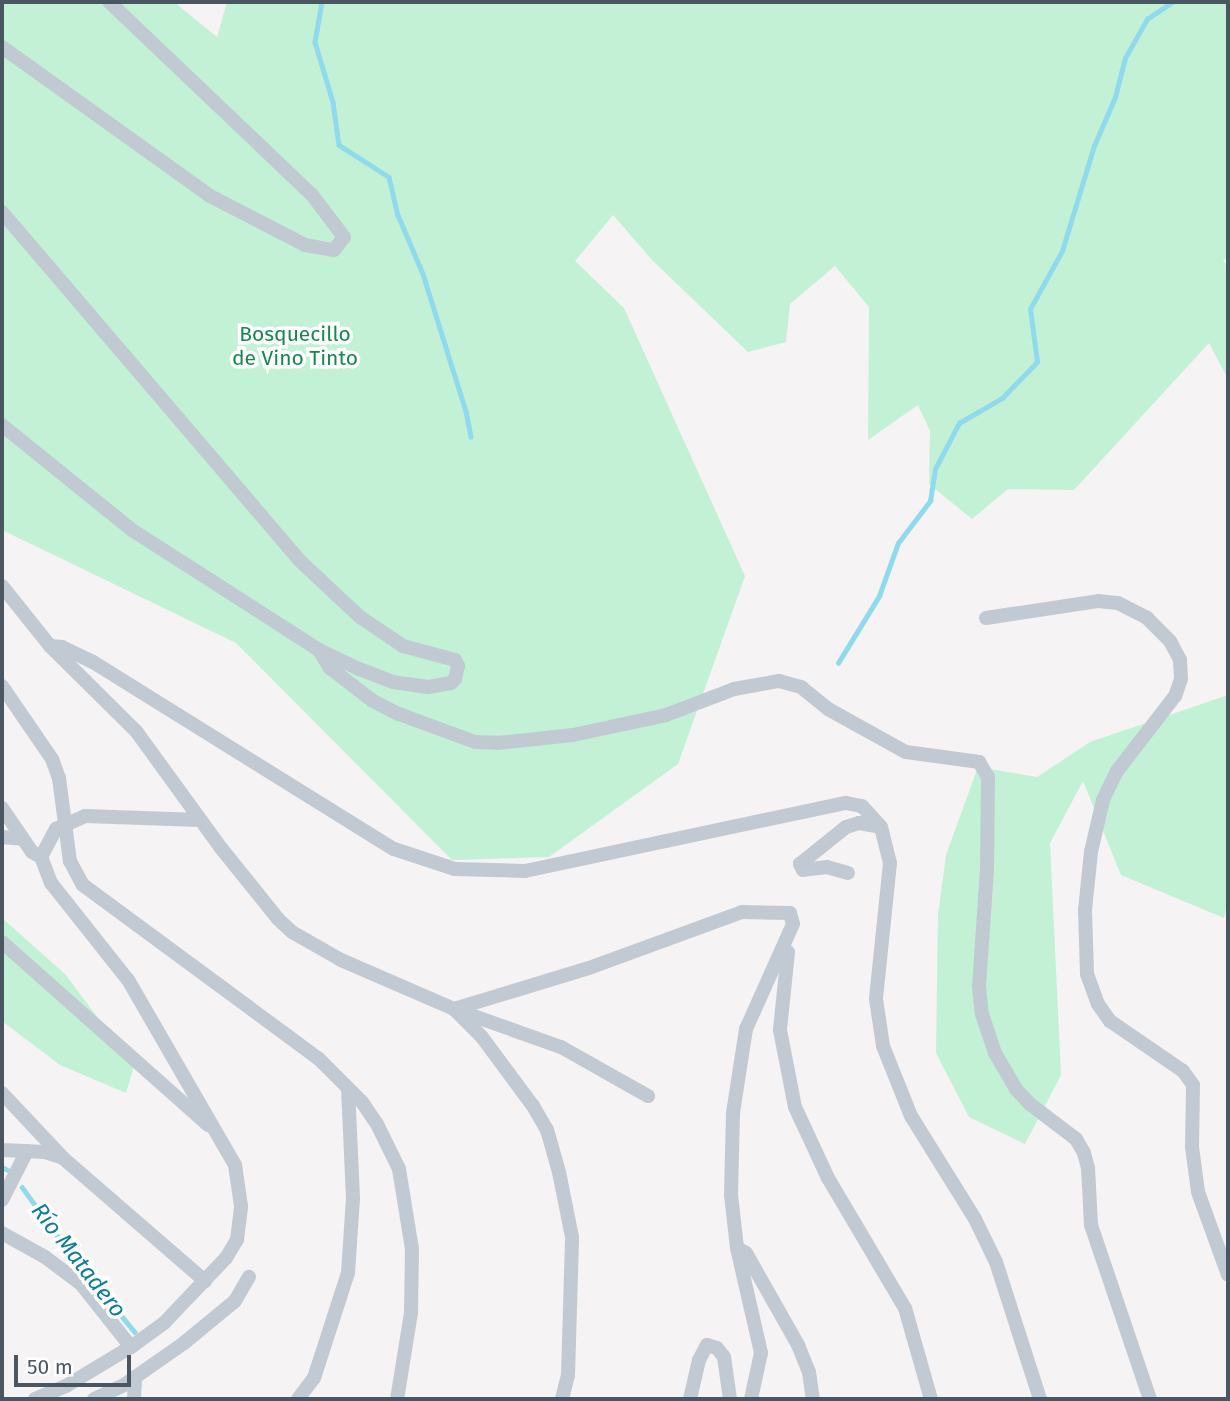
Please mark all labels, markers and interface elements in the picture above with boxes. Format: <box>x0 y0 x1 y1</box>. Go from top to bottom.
park label: Bosquecillo de Vino Tinto <box>232 321 358 371</box>
water label: Río Matadero <box>26 1197 132 1323</box>
scale bar <box>18 1342 135 1386</box>
text: 50 m <box>27 1354 73 1380</box>

